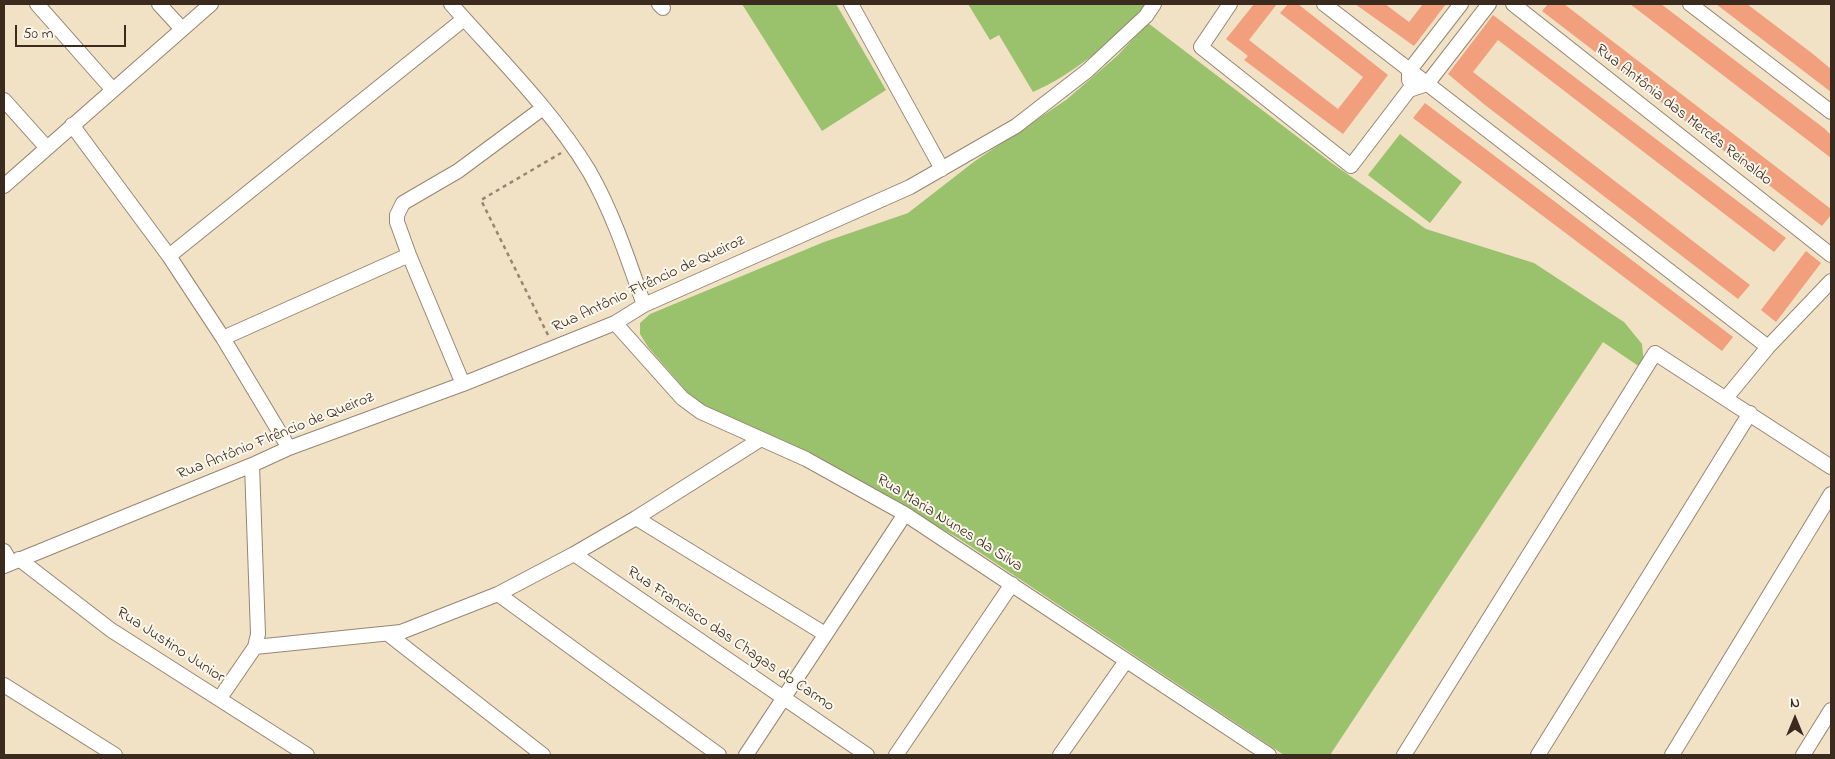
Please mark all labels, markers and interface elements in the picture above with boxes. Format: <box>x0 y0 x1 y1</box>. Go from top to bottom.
scale bar <box>18 15 129 47</box>
text: 50 m <box>23 23 53 45</box>
street label: Rua Antônia das Mercês Reinaldo <box>1591 41 1775 191</box>
street label: Rua Antônio Flrêncio de Queiroz <box>550 232 748 338</box>
street label: Rua Antônio Flrêncio de Queiroz <box>175 389 377 485</box>
street label: Rua Maria Nunes da Silva <box>872 471 1026 577</box>
street label: Rua Francisco das Chagas do Carmo <box>623 563 837 717</box>
street label: Rua Justino Junior <box>112 604 228 688</box>
text: N <box>1790 693 1800 714</box>
north arrow <box>1770 694 1820 744</box>

